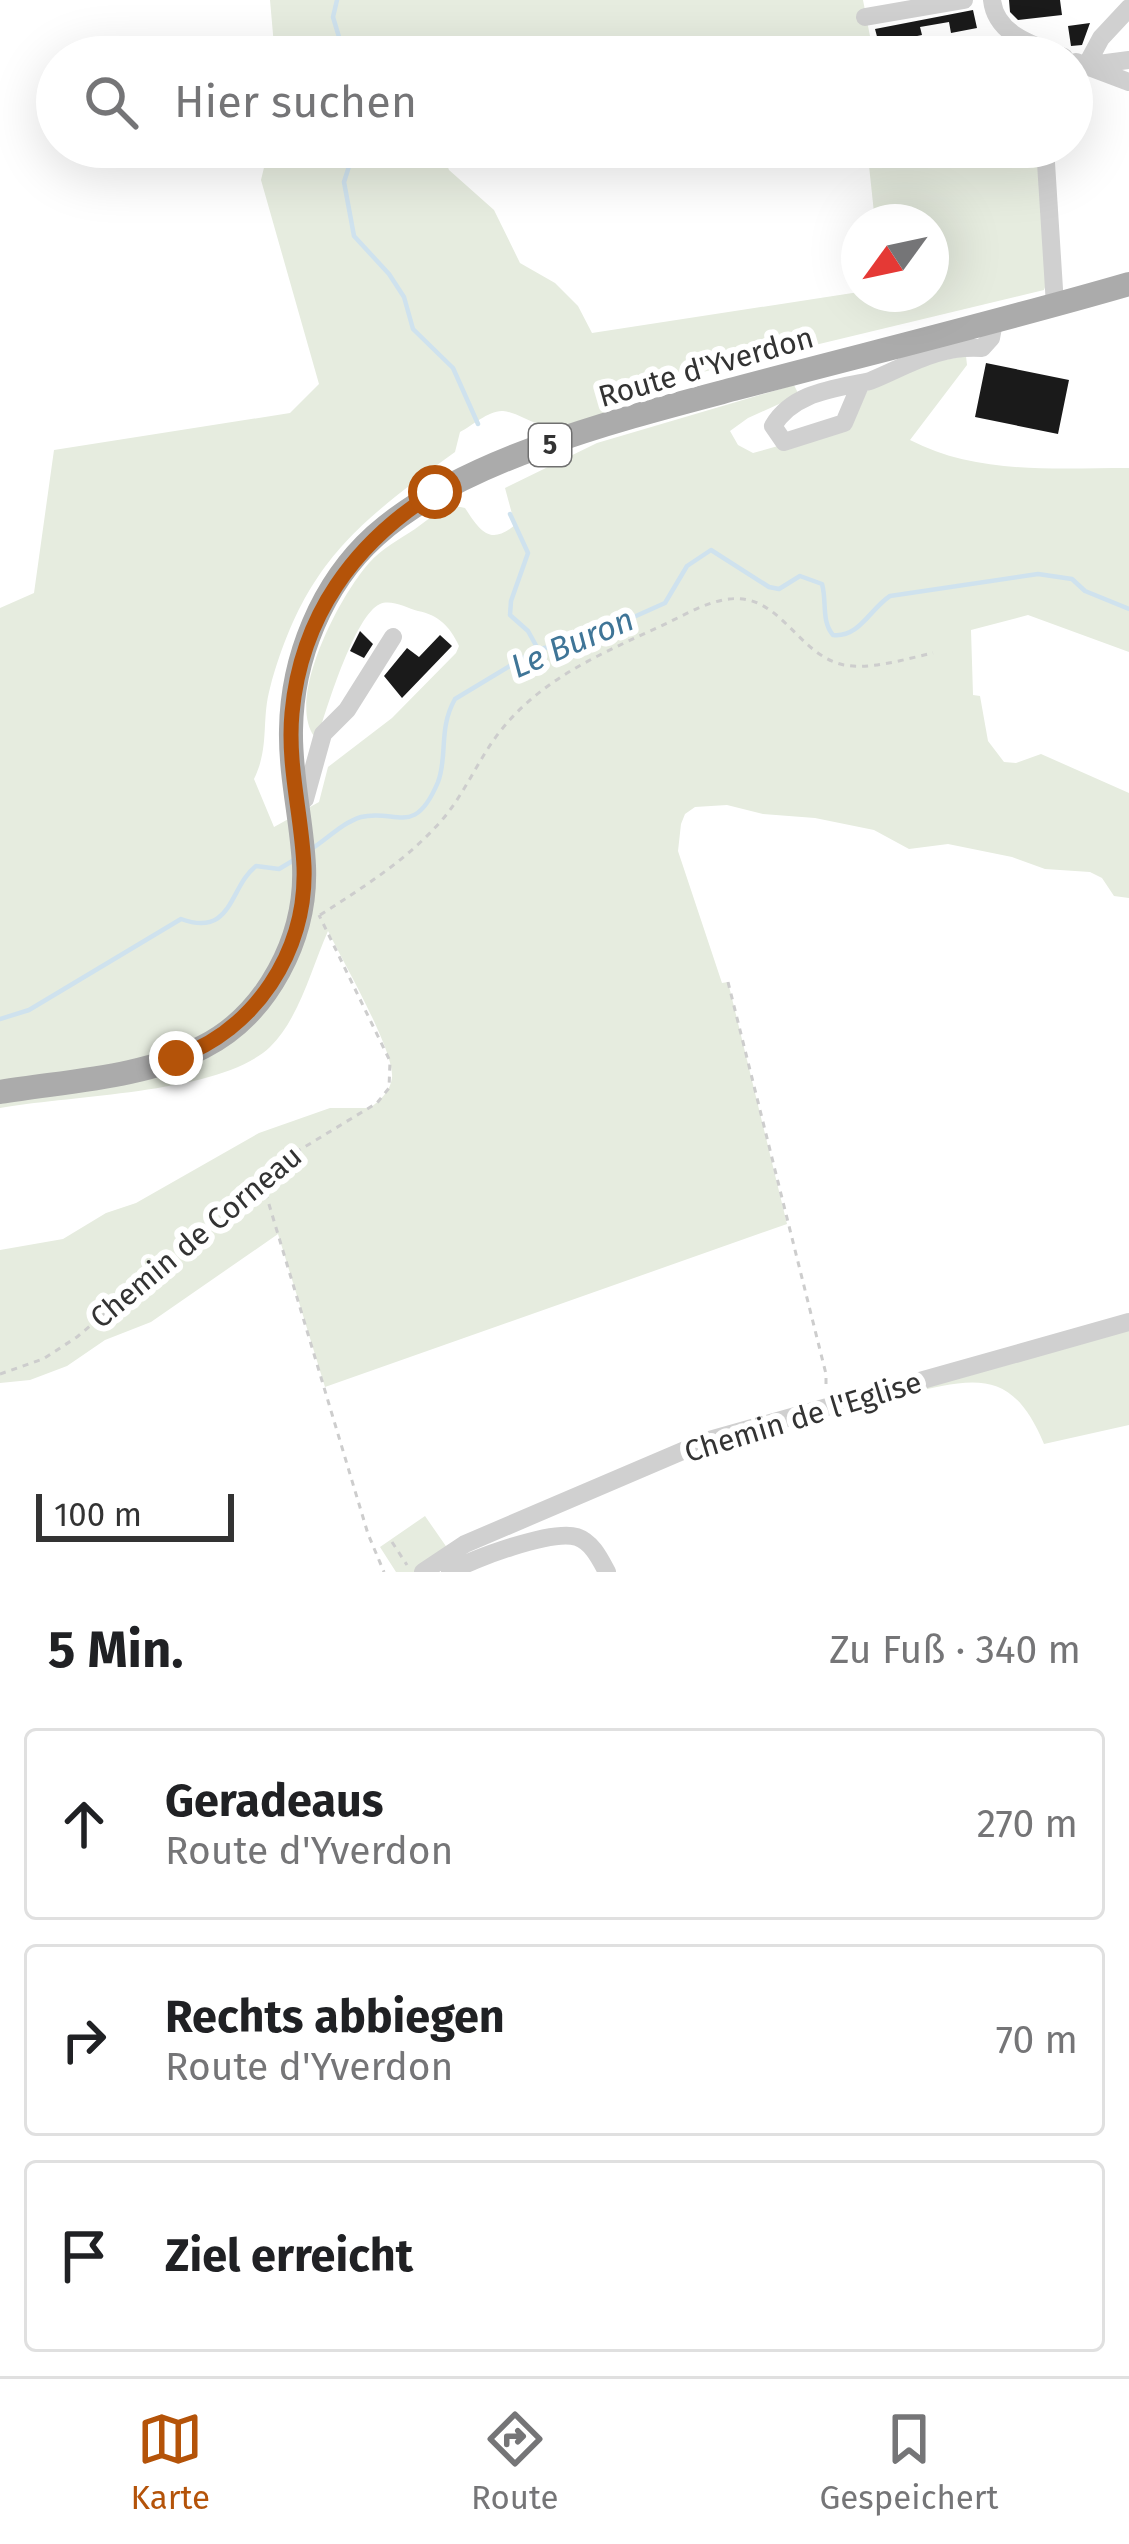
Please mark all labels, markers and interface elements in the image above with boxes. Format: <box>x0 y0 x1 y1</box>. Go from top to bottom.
search box <box>36 36 1093 168</box>
icon: search <box>78 69 144 135</box>
text: Hier suchen <box>174 75 417 129</box>
north arrow <box>841 204 949 312</box>
street label: Route d'Yverdon <box>594 319 818 415</box>
road number: 5 <box>529 424 571 466</box>
route start <box>408 465 462 519</box>
water label: Le Buron <box>505 599 640 687</box>
route end <box>149 1031 203 1085</box>
street label: Chemin de Corneau <box>83 1138 309 1336</box>
street label: Chemin de l'Eglise <box>680 1364 926 1470</box>
scale bar <box>36 1488 234 1541</box>
text: 100 m <box>54 1495 142 1535</box>
text: 5 Min. <box>48 1619 184 1681</box>
text: Zu Fuß · 340 m <box>829 1627 1081 1673</box>
text: Geradeaus <box>165 1774 384 1828</box>
icon: ahead <box>51 1791 117 1857</box>
text: 270 m <box>977 1801 1078 1847</box>
text: Route d'Yverdon <box>165 1828 453 1874</box>
text: Rechts abbiegen <box>165 1990 505 2044</box>
icon: right <box>51 2007 117 2073</box>
text: 70 m <box>996 2017 1078 2063</box>
text: Route d'Yverdon <box>165 2044 453 2090</box>
icon: arrive <box>51 2223 117 2289</box>
text: Ziel erreicht <box>165 2229 413 2283</box>
tab: Karte <box>131 2406 210 2518</box>
tab: Route <box>471 2406 558 2518</box>
tab: Gespeichert <box>820 2406 998 2518</box>

